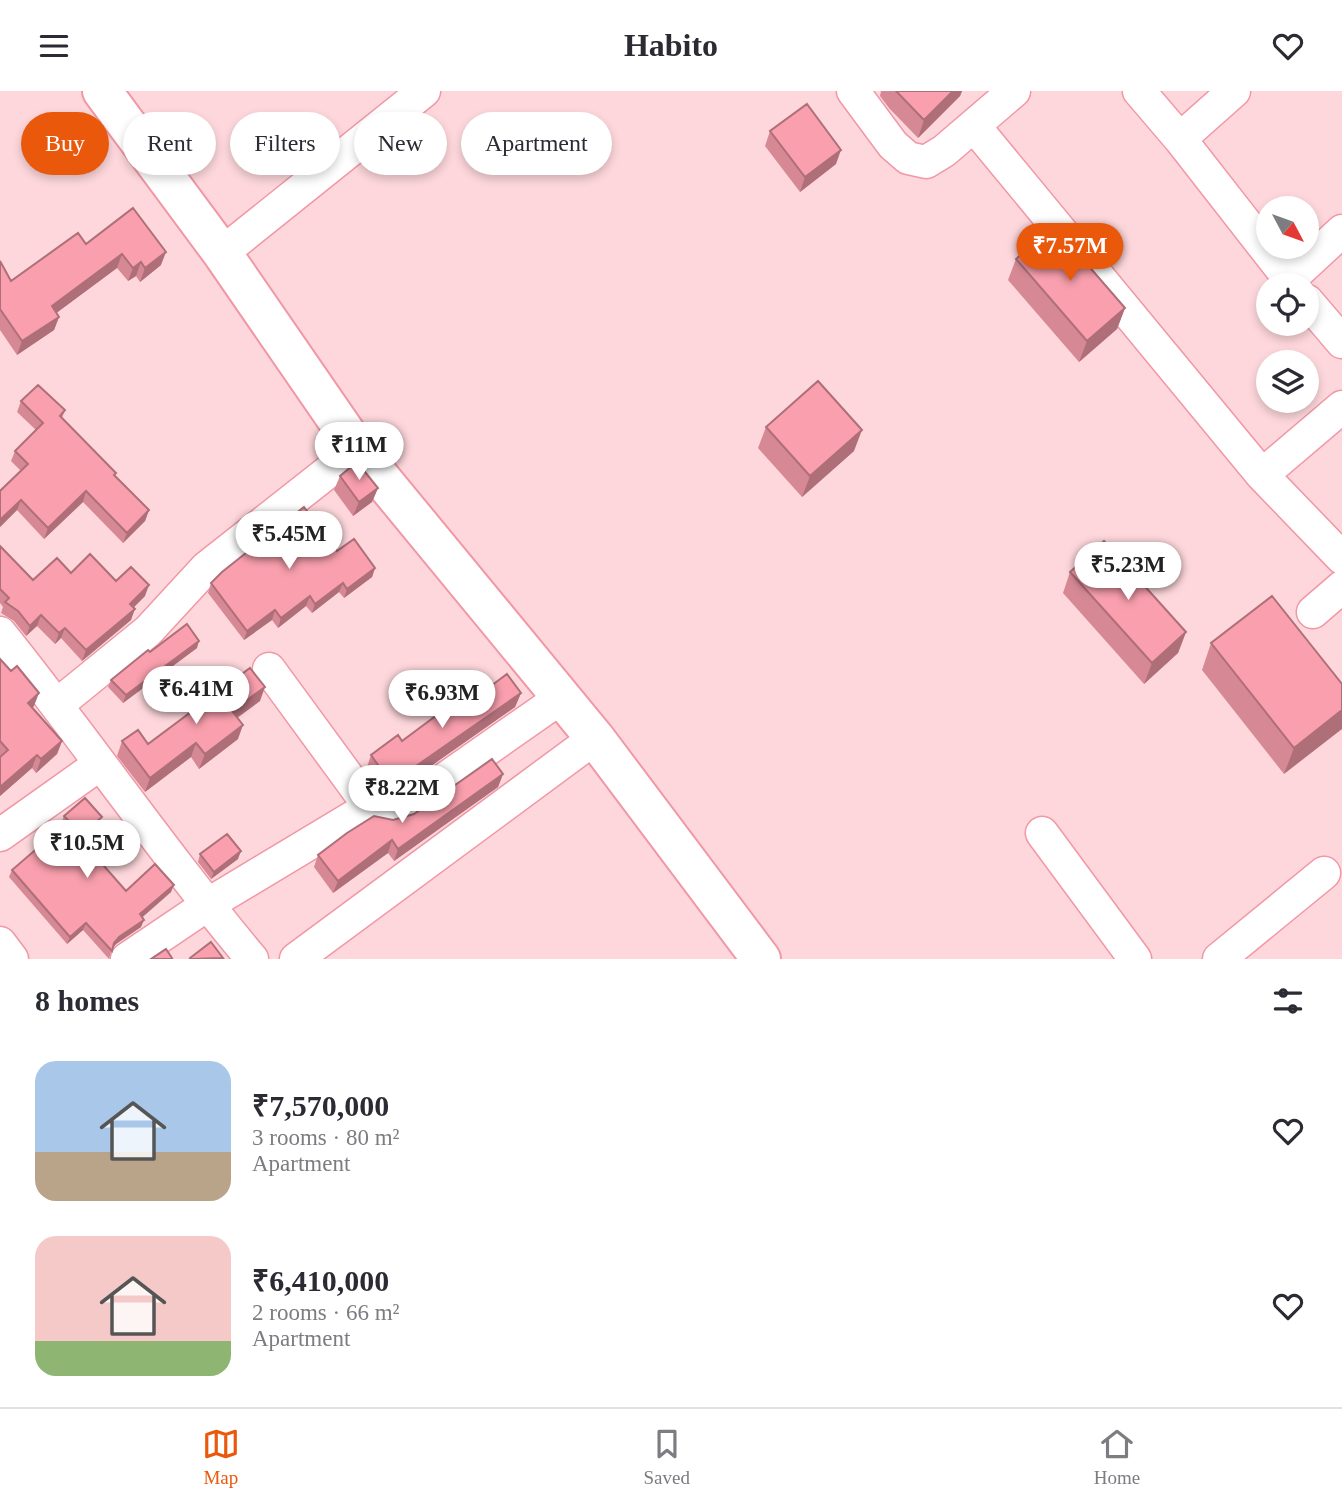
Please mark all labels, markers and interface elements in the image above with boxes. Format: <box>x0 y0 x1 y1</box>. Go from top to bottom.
icon: menu <box>35 27 73 65</box>
text: Habito <box>624 27 718 63</box>
icon: heart <box>1269 27 1307 65</box>
chip: Buy <box>21 112 109 175</box>
chip: Rent <box>123 112 216 175</box>
chip: Filters <box>230 112 340 175</box>
chip: New <box>354 112 447 175</box>
chip: Apartment <box>461 112 612 175</box>
north arrow <box>1256 196 1320 259</box>
map controls <box>1256 196 1319 413</box>
pin: ₹7.57M <box>1013 223 1127 283</box>
text: ₹7.57M <box>1032 233 1108 258</box>
button: locate <box>1256 273 1319 336</box>
button: layers <box>1256 350 1319 413</box>
pin: ₹11M <box>318 423 400 482</box>
text: ₹11M <box>331 432 387 457</box>
pin: ₹5.45M <box>232 511 346 571</box>
text: ₹5.45M <box>251 521 327 546</box>
pin: ₹5.23M <box>1071 543 1185 602</box>
text: ₹5.23M <box>1090 552 1166 577</box>
pin: ₹6.41M <box>139 667 253 726</box>
pin: ₹6.93M <box>385 671 499 730</box>
text: ₹6.41M <box>158 676 234 701</box>
text: ₹6.93M <box>404 680 480 705</box>
pin: ₹8.22M <box>345 765 459 825</box>
text: ₹8.22M <box>364 775 440 800</box>
pin: ₹10.5M <box>30 821 144 880</box>
text: ₹10.5M <box>49 830 125 855</box>
icon: filters <box>1269 982 1307 1020</box>
text: 8 homes <box>35 984 139 1017</box>
icon: home <box>91 1089 175 1173</box>
text: ₹7,570,000 <box>252 1089 389 1122</box>
icon: heart <box>1269 1112 1307 1150</box>
text: 3 rooms · 80 m² <box>252 1125 399 1150</box>
text: Apartment <box>252 1151 350 1176</box>
icon: home <box>91 1264 175 1348</box>
text: ₹6,410,000 <box>252 1264 389 1297</box>
icon: heart <box>1269 1287 1307 1325</box>
text: 2 rooms · 66 m² <box>252 1300 399 1325</box>
text: Apartment <box>252 1326 350 1351</box>
tab: Map <box>202 1425 240 1489</box>
tab: Saved <box>644 1425 690 1489</box>
tab: Home <box>1094 1425 1140 1489</box>

